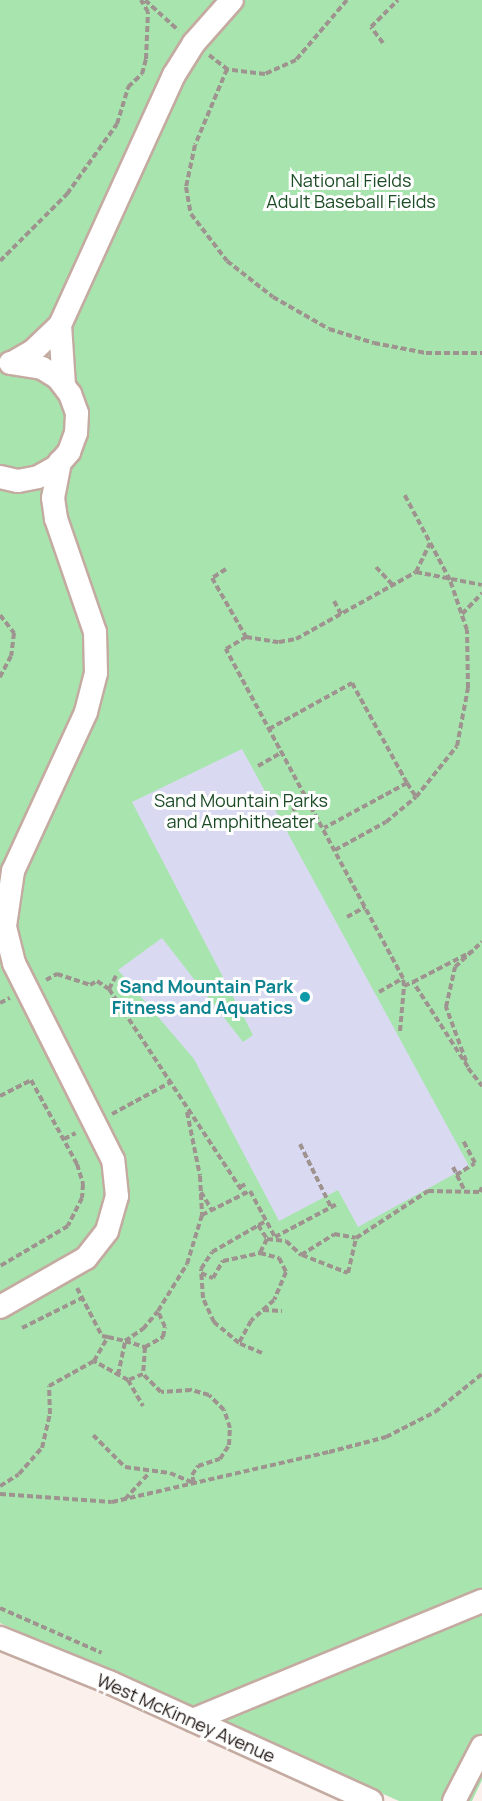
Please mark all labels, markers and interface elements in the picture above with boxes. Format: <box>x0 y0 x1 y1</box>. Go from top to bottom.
park label: National Fields Adult Baseball Fields <box>266 170 436 213</box>
park label: Sand Mountain Parks and Amphitheater <box>154 790 328 832</box>
place label: Sand Mountain Park Fitness and Aquatics <box>112 976 293 1018</box>
marker: Sand Mountain Park Fitness and Aquatics <box>298 990 312 1004</box>
street label: West McKinney Avenue <box>93 1669 279 1767</box>

